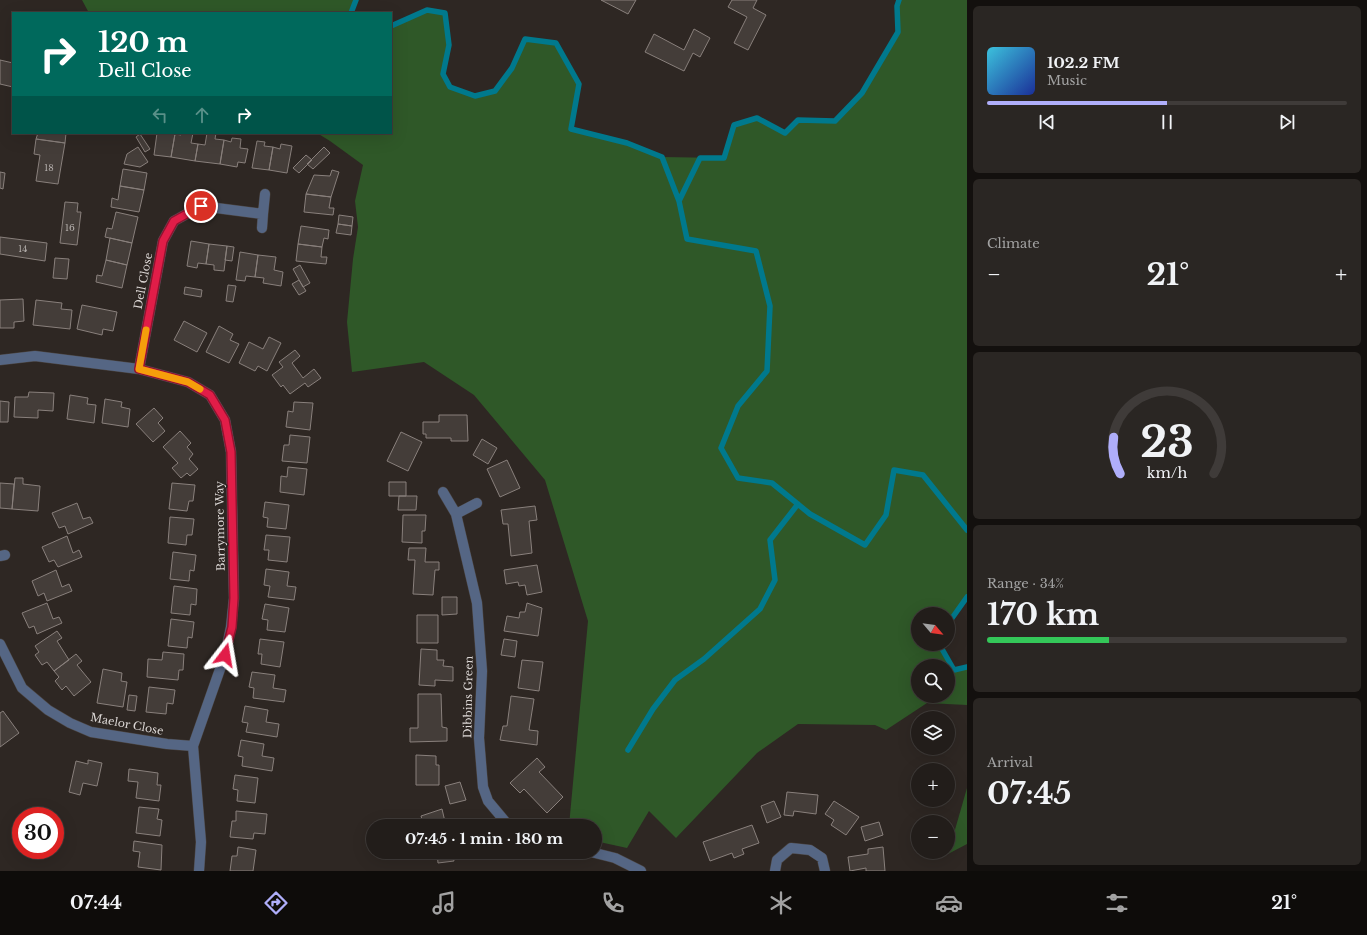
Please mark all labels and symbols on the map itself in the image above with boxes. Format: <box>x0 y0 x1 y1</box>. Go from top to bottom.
house number: 18 <box>44 162 54 173</box>
pin <box>184 189 218 223</box>
house number: 16 <box>65 222 75 233</box>
house number: 14 <box>18 243 28 254</box>
street label: Dell Close <box>131 252 155 310</box>
street label: Barrymore Way <box>212 481 228 571</box>
north arrow <box>911 607 955 651</box>
position arrow <box>204 634 246 676</box>
street label: Dibbins Green <box>460 655 476 738</box>
street label: Maelor Close <box>89 710 165 738</box>
speed limit sign: 30 <box>12 807 64 859</box>

